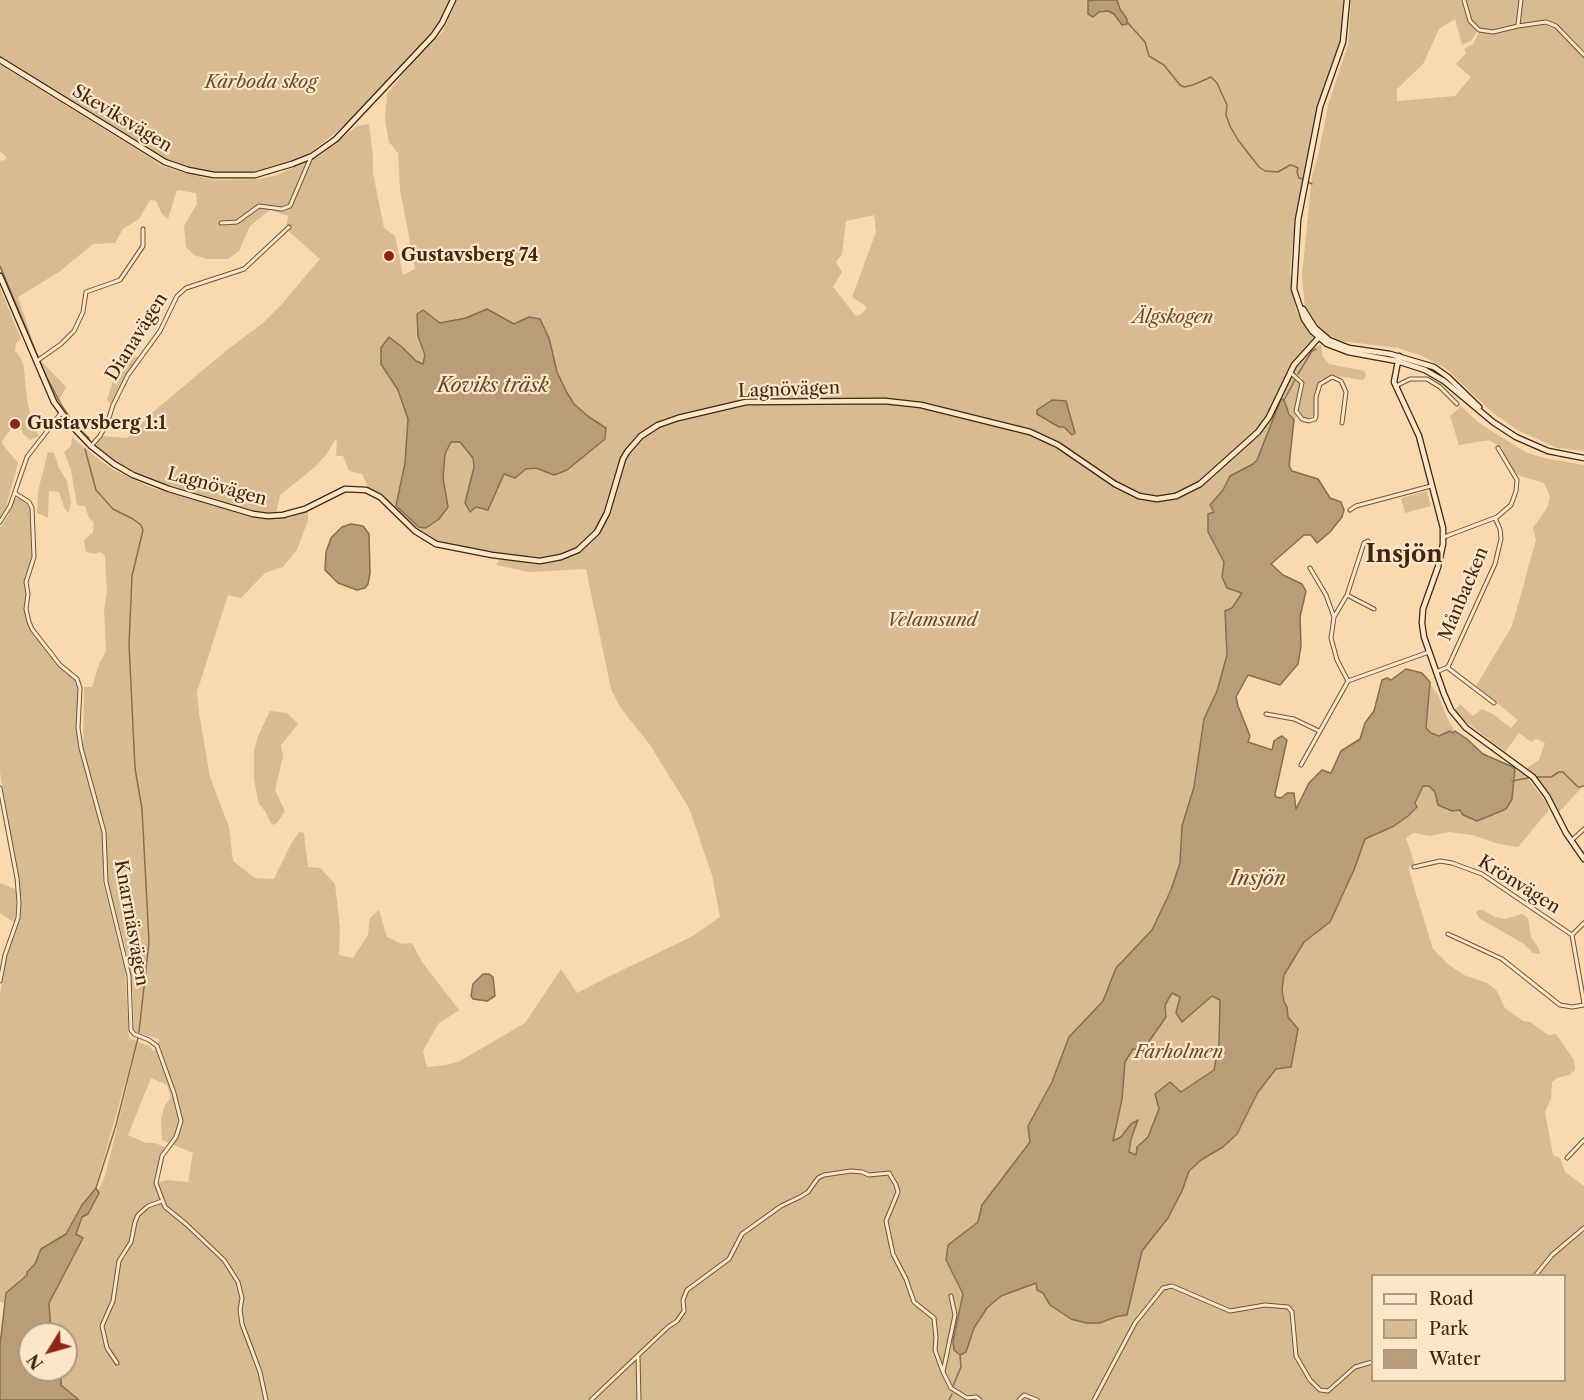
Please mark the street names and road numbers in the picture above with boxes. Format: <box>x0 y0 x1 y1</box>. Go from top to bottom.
street label: Skeviksvägen <box>68 81 176 157</box>
street label: Dianavägen <box>102 289 172 385</box>
street label: Lagnövägen <box>738 377 840 403</box>
street label: Lagnövägen <box>165 463 269 511</box>
street label: Månbacken <box>1435 544 1493 644</box>
street label: Krönvägen <box>1474 851 1564 919</box>
street label: Knarrnäsvägen <box>109 858 153 988</box>

